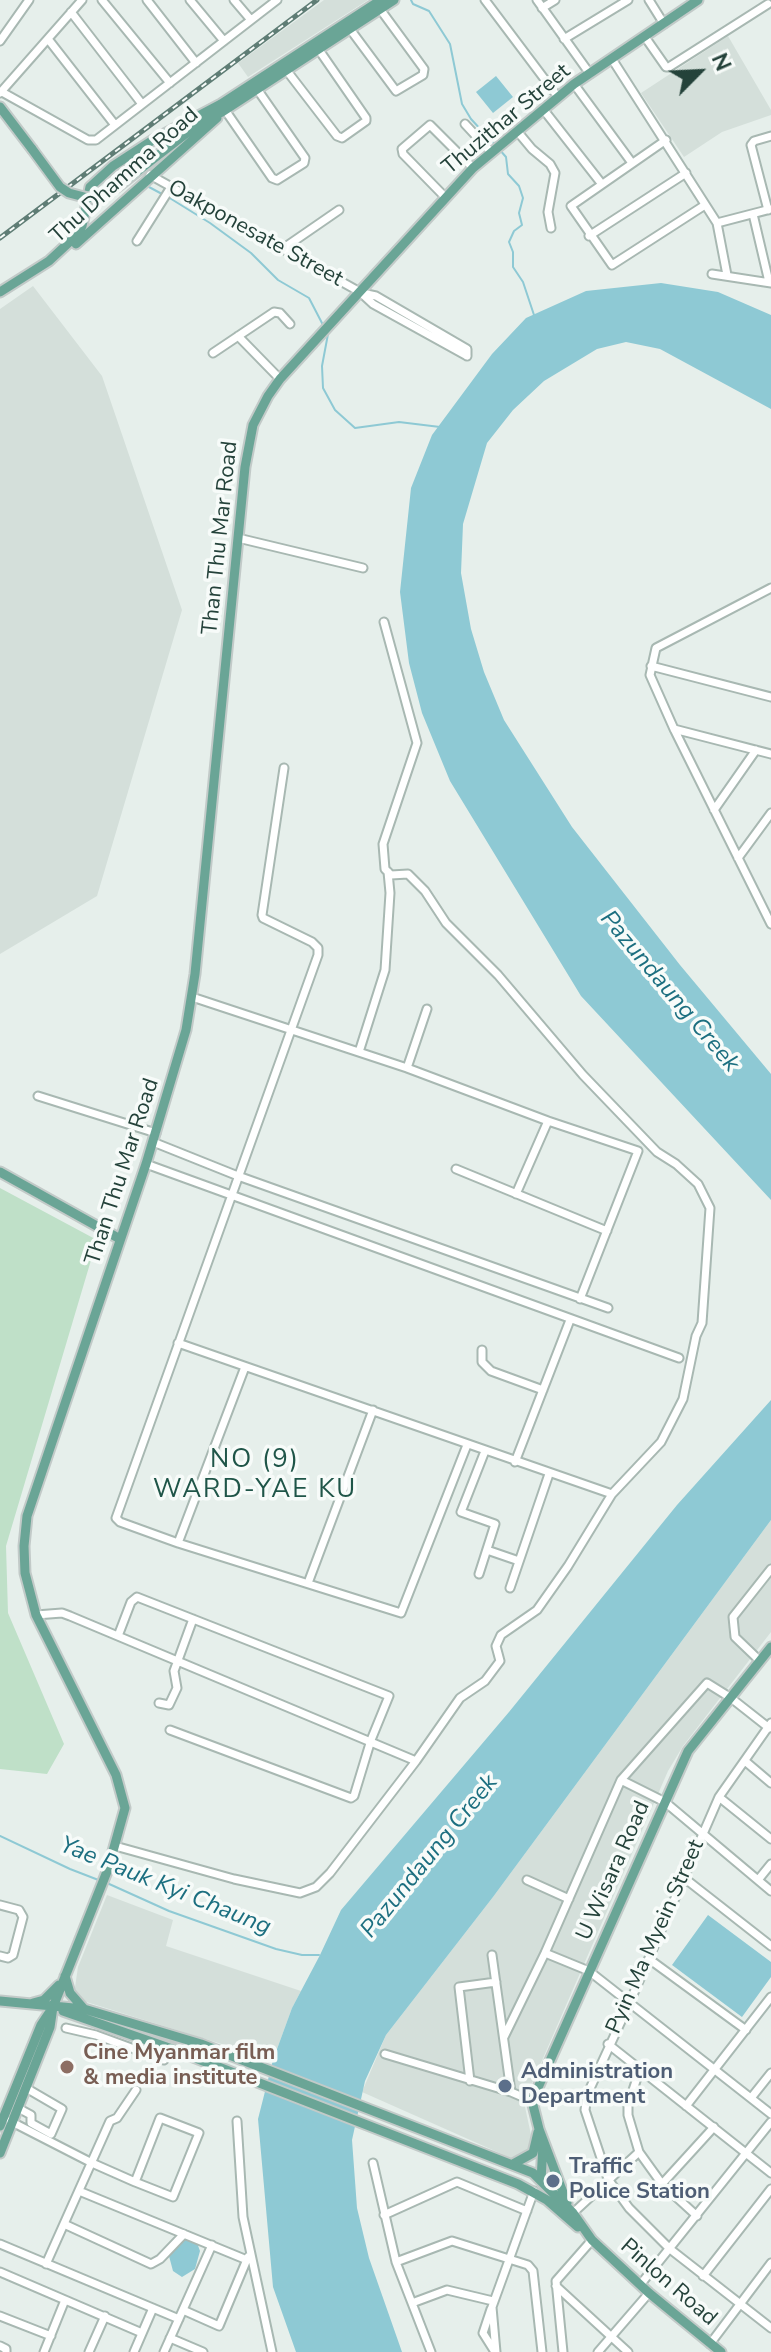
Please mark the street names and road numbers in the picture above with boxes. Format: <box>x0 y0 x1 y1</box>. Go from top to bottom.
street label: Thuzithar Street <box>438 59 576 181</box>
street label: Thu Dhamma Road <box>45 102 205 250</box>
street label: Oakponesate Street <box>163 175 347 293</box>
street label: Than Thu Mar Road <box>198 440 244 636</box>
street label: Than Thu Mar Road <box>80 1075 166 1269</box>
street label: U Wisara Road <box>572 1797 656 1945</box>
street label: Pyin Ma Myein Street <box>601 1836 711 2038</box>
street label: Pinlon Road <box>614 2234 722 2332</box>

